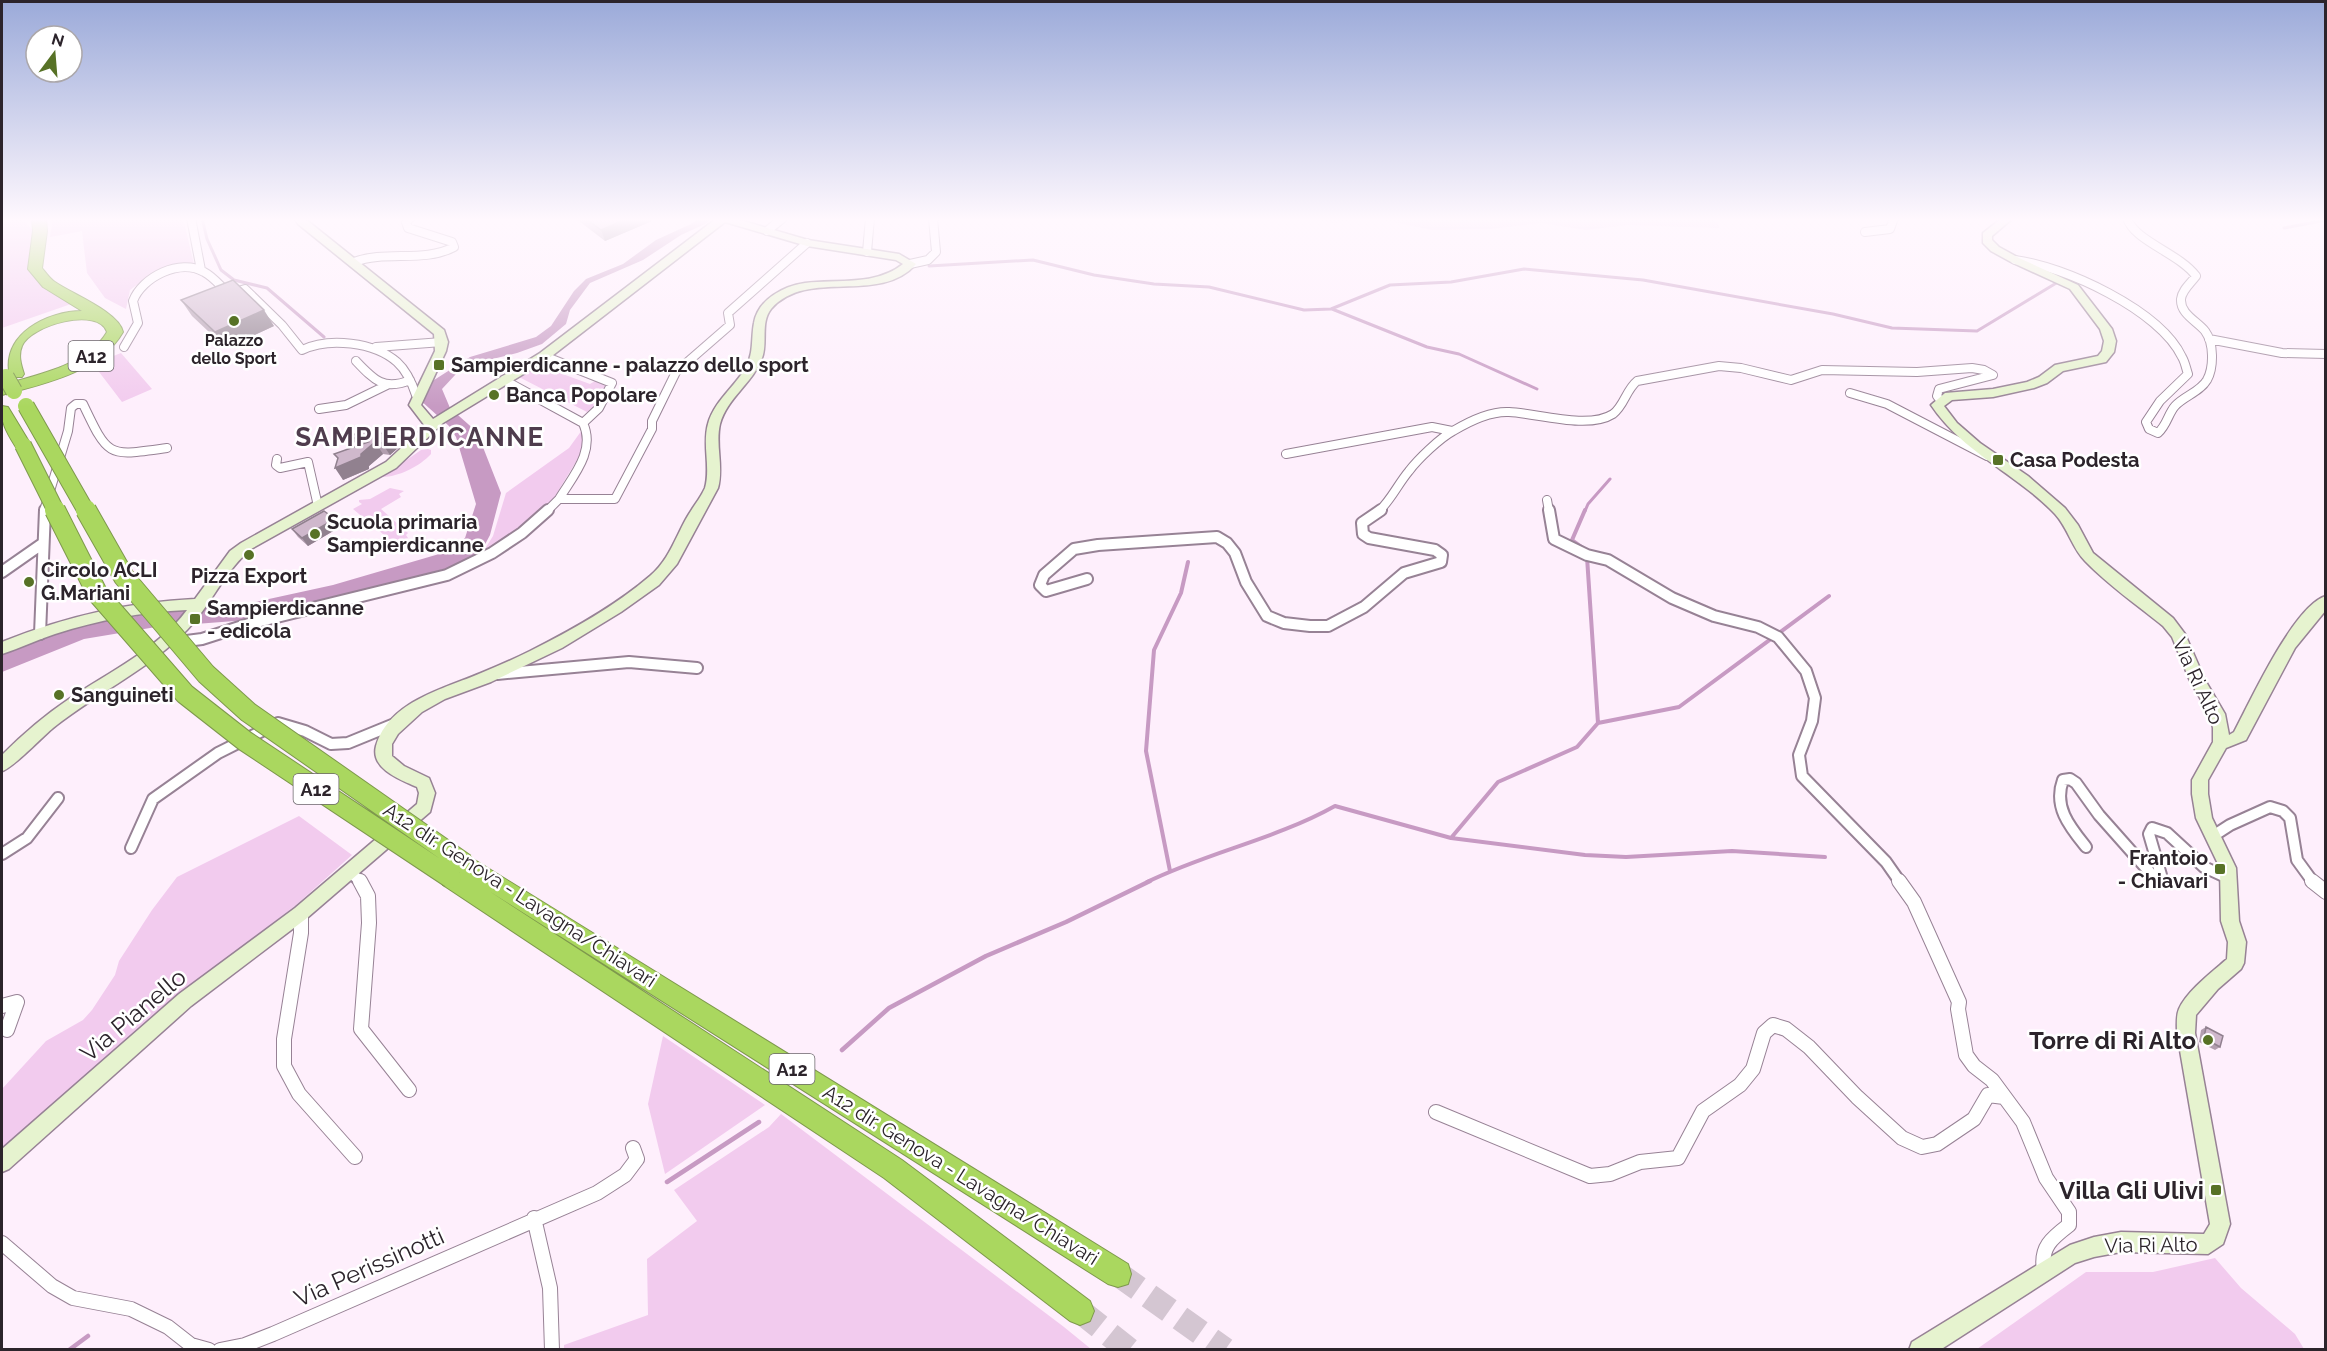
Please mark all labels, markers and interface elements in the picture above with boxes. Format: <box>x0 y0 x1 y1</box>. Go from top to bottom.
north arrow <box>24 24 84 84</box>
text: N <box>50 29 66 51</box>
marker: Palazzo dello Sport <box>227 314 241 328</box>
place label: Palazzo dello Sport <box>191 331 277 368</box>
road number: A12 <box>68 341 113 371</box>
place label: Sampierdicanne - palazzo dello sport <box>451 353 809 377</box>
marker: Sampierdicanne - palazzo dello sport <box>432 358 446 372</box>
place label: Banca Popolare <box>506 383 657 407</box>
marker: Banca Popolare <box>487 388 501 402</box>
district label: SAMPIERDICANNE <box>295 422 545 452</box>
place label: Casa Podesta <box>2010 448 2140 472</box>
marker: Casa Podesta <box>1991 453 2005 467</box>
place label: Scuola primaria Sampierdicanne <box>327 510 484 557</box>
marker: Scuola primaria Sampierdicanne <box>308 527 322 541</box>
marker: Pizza Export <box>242 548 256 562</box>
place label: Circolo ACLI G.Mariani <box>41 558 157 605</box>
place label: Pizza Export <box>191 564 308 588</box>
marker: Circolo ACLI G.Mariani <box>22 575 36 589</box>
place label: Sampierdicanne - edicola <box>207 596 364 643</box>
marker: Sampierdicanne - edicola <box>188 612 202 626</box>
street label: Via Ri Alto <box>2167 634 2229 728</box>
place label: Sanguineti <box>71 683 174 707</box>
marker: Sanguineti <box>52 688 66 702</box>
road number: A12 <box>294 774 338 804</box>
street label: A12 dir. Genova - Lavagna/Chiavari <box>379 798 661 992</box>
place label: Frantoio - Chiavari <box>2118 846 2208 893</box>
marker: Frantoio - Chiavari <box>2213 862 2227 876</box>
street label: Via Pianello <box>74 962 192 1068</box>
place label: Torre di Ri Alto <box>2029 1026 2196 1055</box>
marker: Torre di Ri Alto <box>2201 1033 2215 1047</box>
road number: A12 <box>770 1054 814 1084</box>
street label: A12 dir. Genova - Lavagna/Chiavari <box>819 1080 1103 1270</box>
place label: Villa Gli Ulivi <box>2059 1176 2204 1205</box>
marker: Villa Gli Ulivi <box>2209 1183 2223 1197</box>
street label: Via Perissinotti <box>290 1221 448 1313</box>
street label: Via Ri Alto <box>2104 1232 2198 1258</box>

